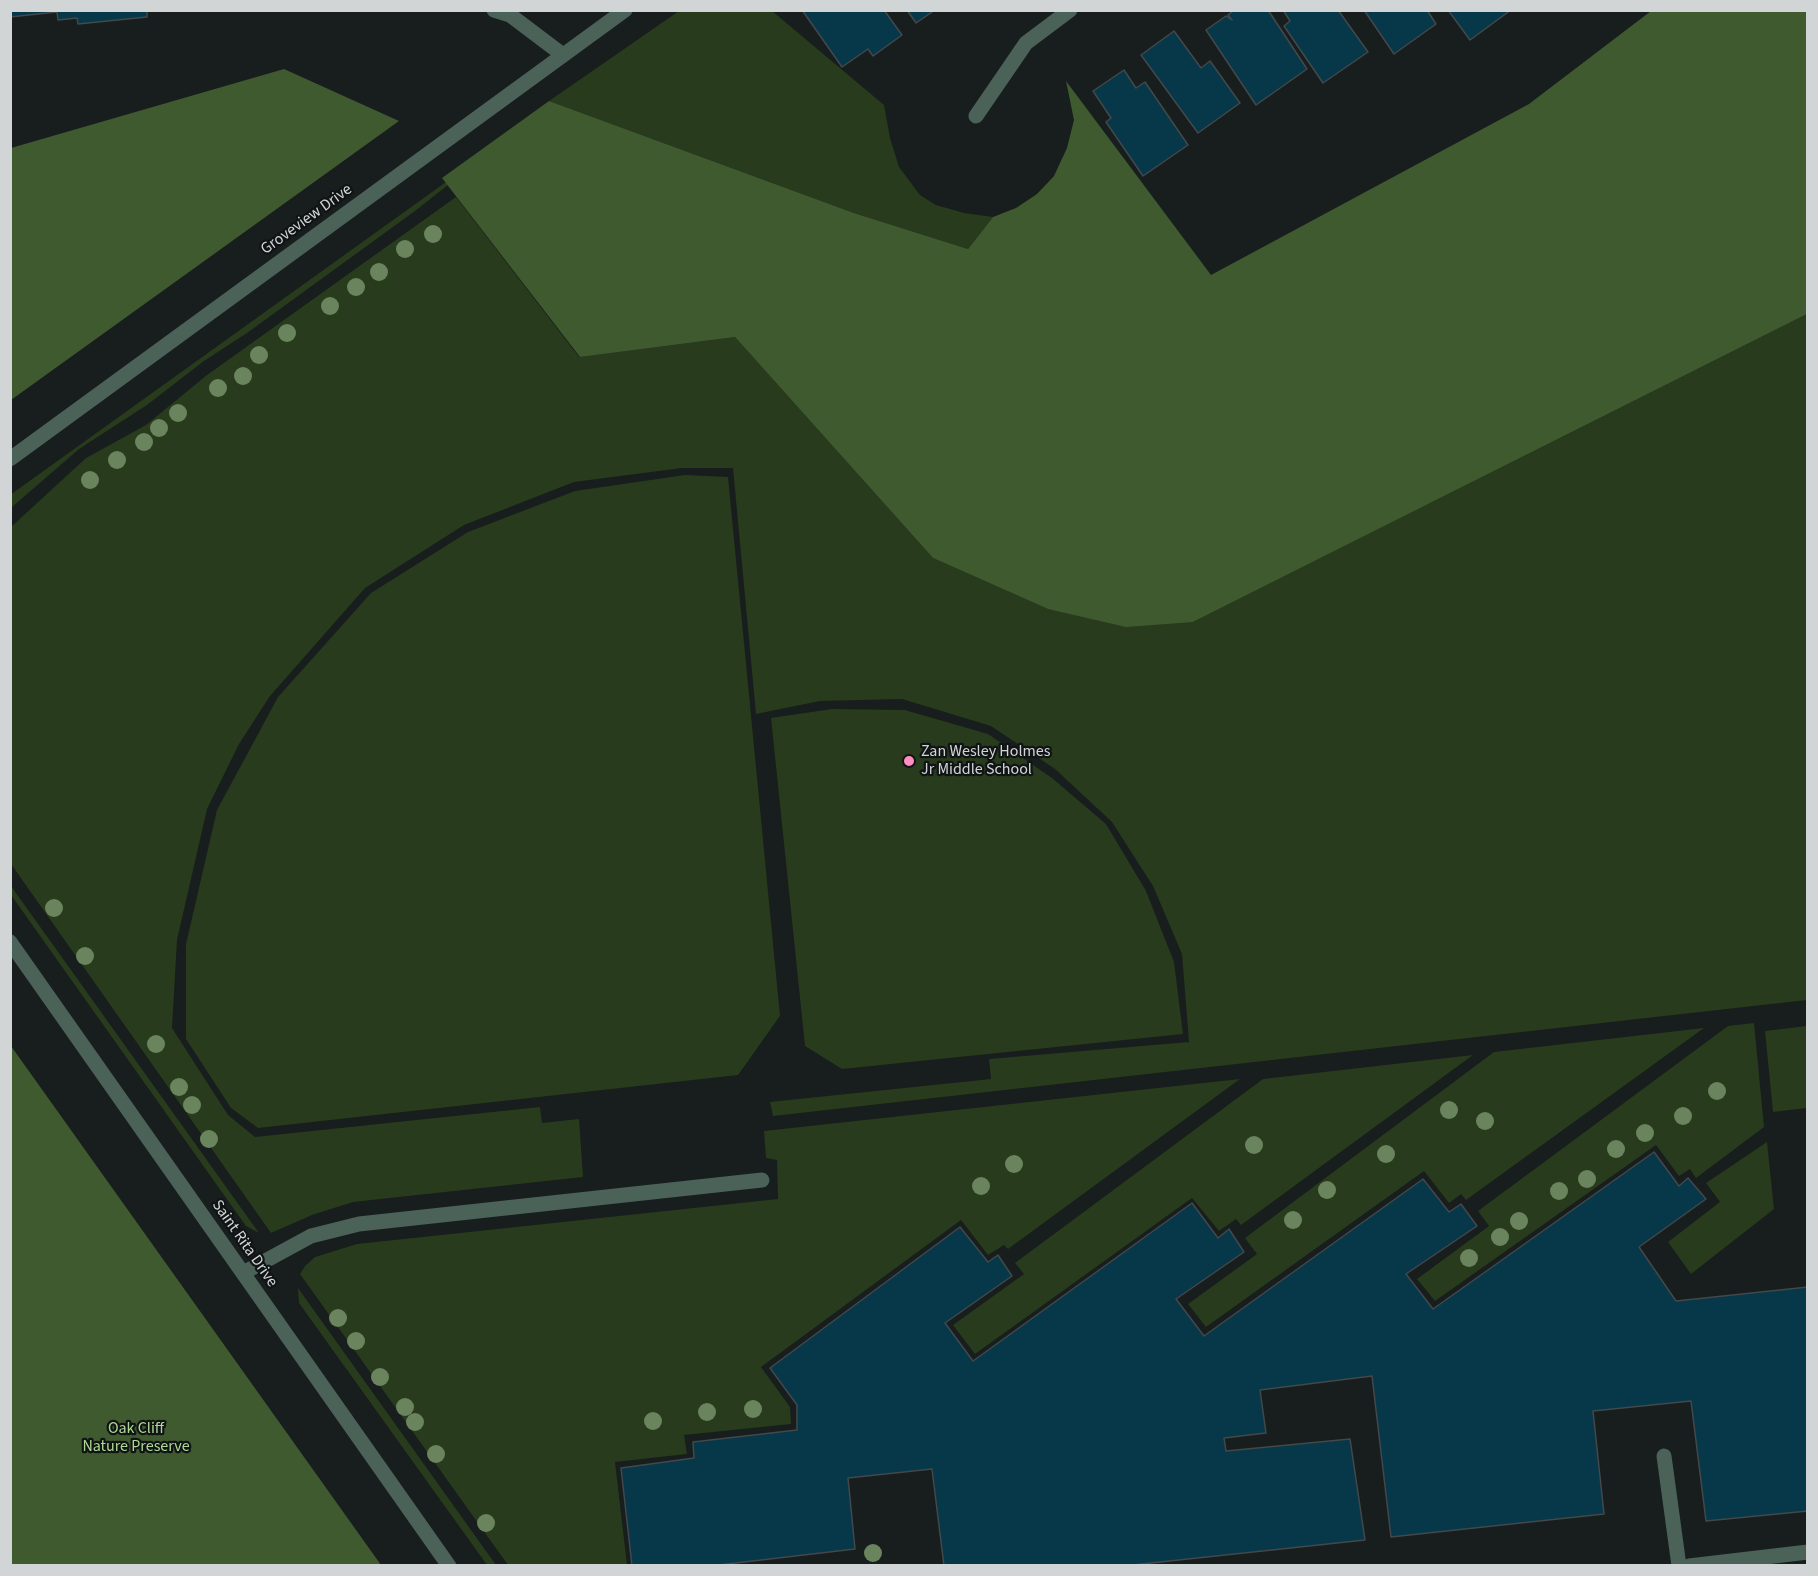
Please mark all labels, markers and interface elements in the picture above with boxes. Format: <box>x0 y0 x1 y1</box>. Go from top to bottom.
street label: Groveview Drive <box>258 180 356 260</box>
place label: Zan Wesley Holmes Jr Middle School <box>921 742 1050 780</box>
marker: Zan Wesley Holmes Jr Middle School <box>902 754 916 768</box>
street label: Saint Rita Drive <box>207 1197 281 1291</box>
park label: Oak Cliff Nature Preserve <box>82 1419 190 1457</box>

